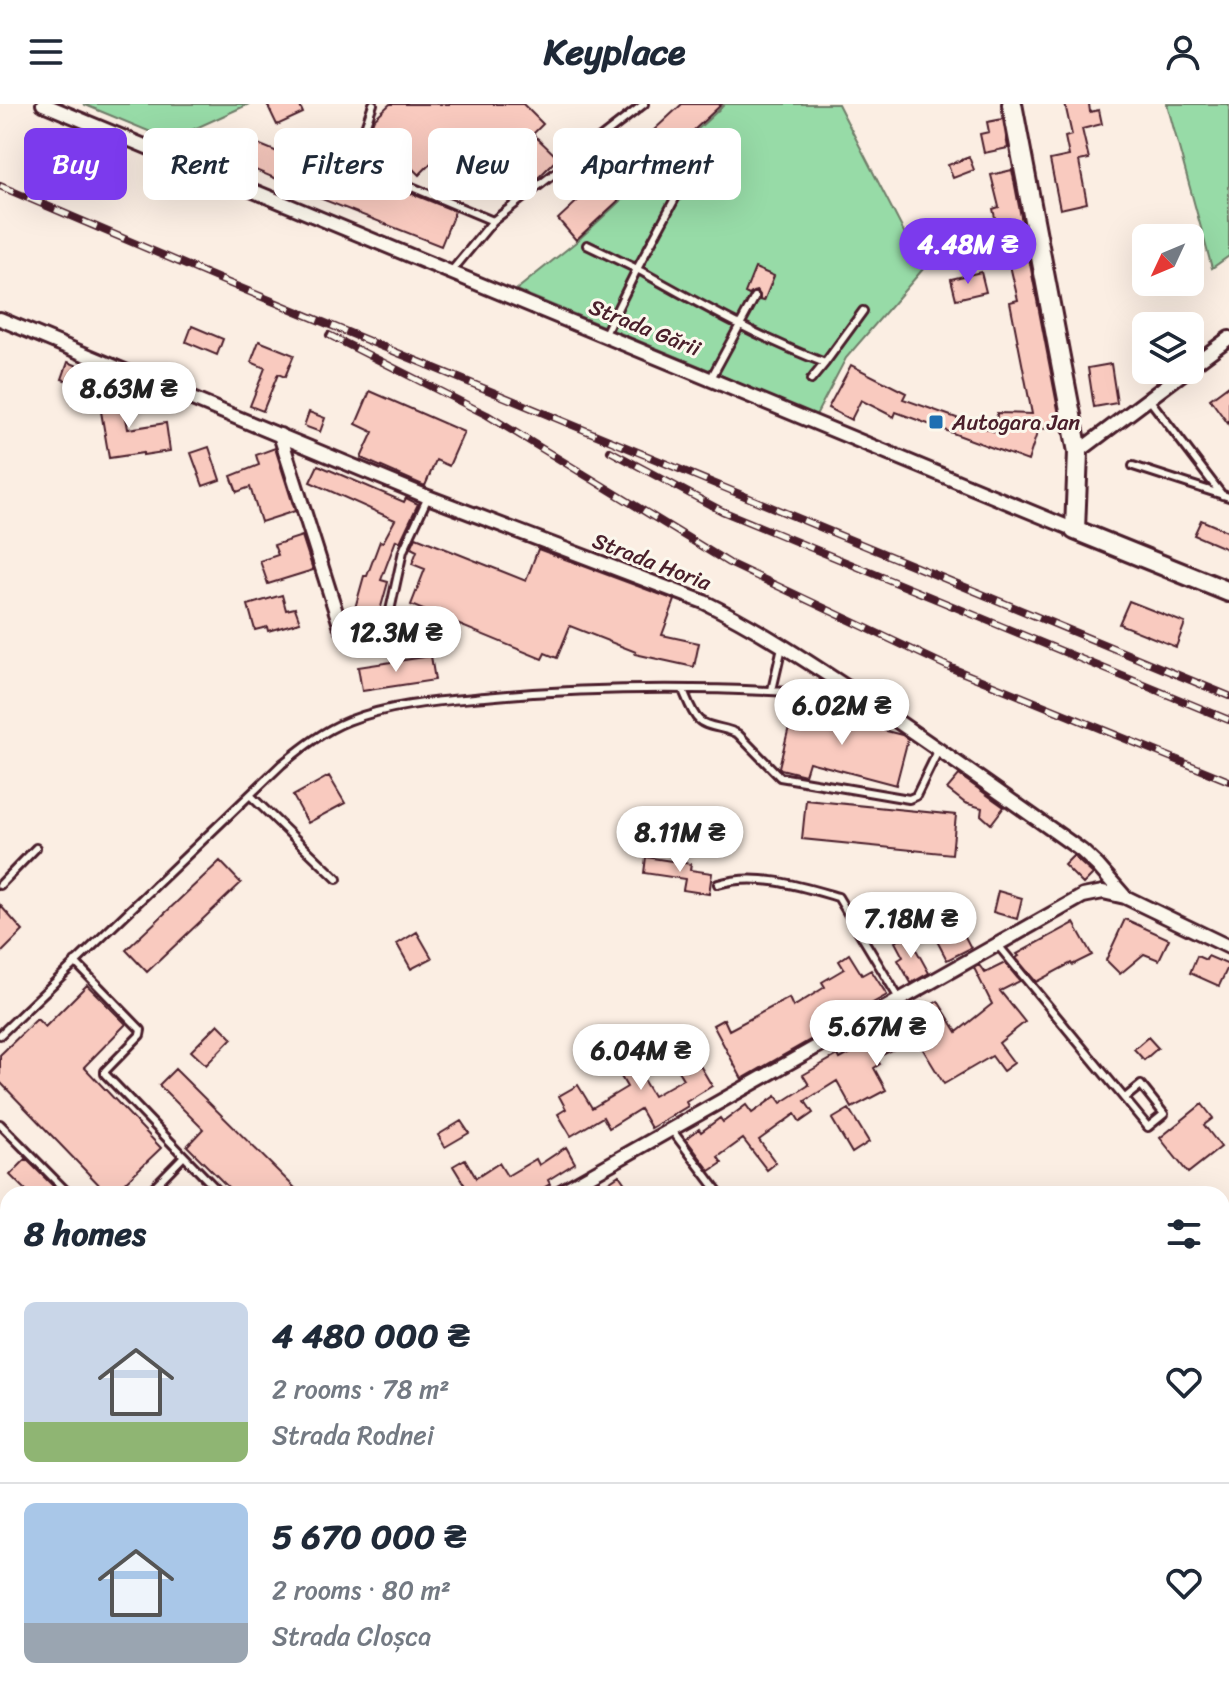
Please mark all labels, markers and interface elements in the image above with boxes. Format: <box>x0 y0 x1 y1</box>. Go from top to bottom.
text: Keyplace <box>544 20 685 84</box>
icon: menu <box>24 30 68 74</box>
icon: person <box>1161 30 1205 74</box>
chip: Buy <box>24 128 127 200</box>
chip: Rent <box>143 128 258 200</box>
chip: Filters <box>274 128 412 200</box>
chip: New <box>428 128 537 200</box>
chip: Apartment <box>553 128 741 200</box>
pin: 4.48M ₴ <box>894 218 1042 286</box>
text: 4.48M ₴ <box>917 221 1019 267</box>
north arrow <box>1132 224 1204 296</box>
map controls <box>1132 224 1204 384</box>
street label: Strada Gării <box>583 287 708 368</box>
button: layers <box>1132 312 1204 384</box>
pin: 8.63M ₴ <box>55 362 203 430</box>
text: 8.63M ₴ <box>80 365 178 411</box>
place label: Autogara Jan <box>951 403 1080 442</box>
marker: Autogara Jan <box>927 413 945 431</box>
street label: Strada Horia <box>587 521 718 602</box>
pin: 12.3M ₴ <box>322 606 470 674</box>
text: 12.3M ₴ <box>349 609 443 655</box>
pin: 6.02M ₴ <box>768 679 916 747</box>
text: 6.02M ₴ <box>792 682 892 728</box>
pin: 8.11M ₴ <box>606 806 754 874</box>
text: 8.11M ₴ <box>634 809 726 855</box>
pin: 7.18M ₴ <box>837 892 985 960</box>
text: 7.18M ₴ <box>864 895 958 941</box>
pin: 5.67M ₴ <box>803 1000 951 1068</box>
text: 5.67M ₴ <box>828 1003 926 1049</box>
pin: 6.04M ₴ <box>567 1024 715 1092</box>
text: 6.04M ₴ <box>591 1027 691 1073</box>
text: 8 homes <box>24 1204 146 1264</box>
icon: filters <box>1162 1212 1206 1256</box>
text: 4 480 000 ₴ <box>272 1306 470 1366</box>
icon: home <box>88 1334 184 1430</box>
icon: heart <box>1162 1360 1206 1404</box>
text: 2 rooms · 78 m² <box>272 1366 449 1412</box>
text: Strada Rodnei <box>272 1412 434 1458</box>
text: 5 670 000 ₴ <box>272 1507 467 1567</box>
icon: home <box>88 1535 184 1631</box>
icon: heart <box>1162 1561 1206 1605</box>
text: 2 rooms · 80 m² <box>272 1567 451 1613</box>
text: Strada Cloșca <box>272 1613 431 1659</box>

